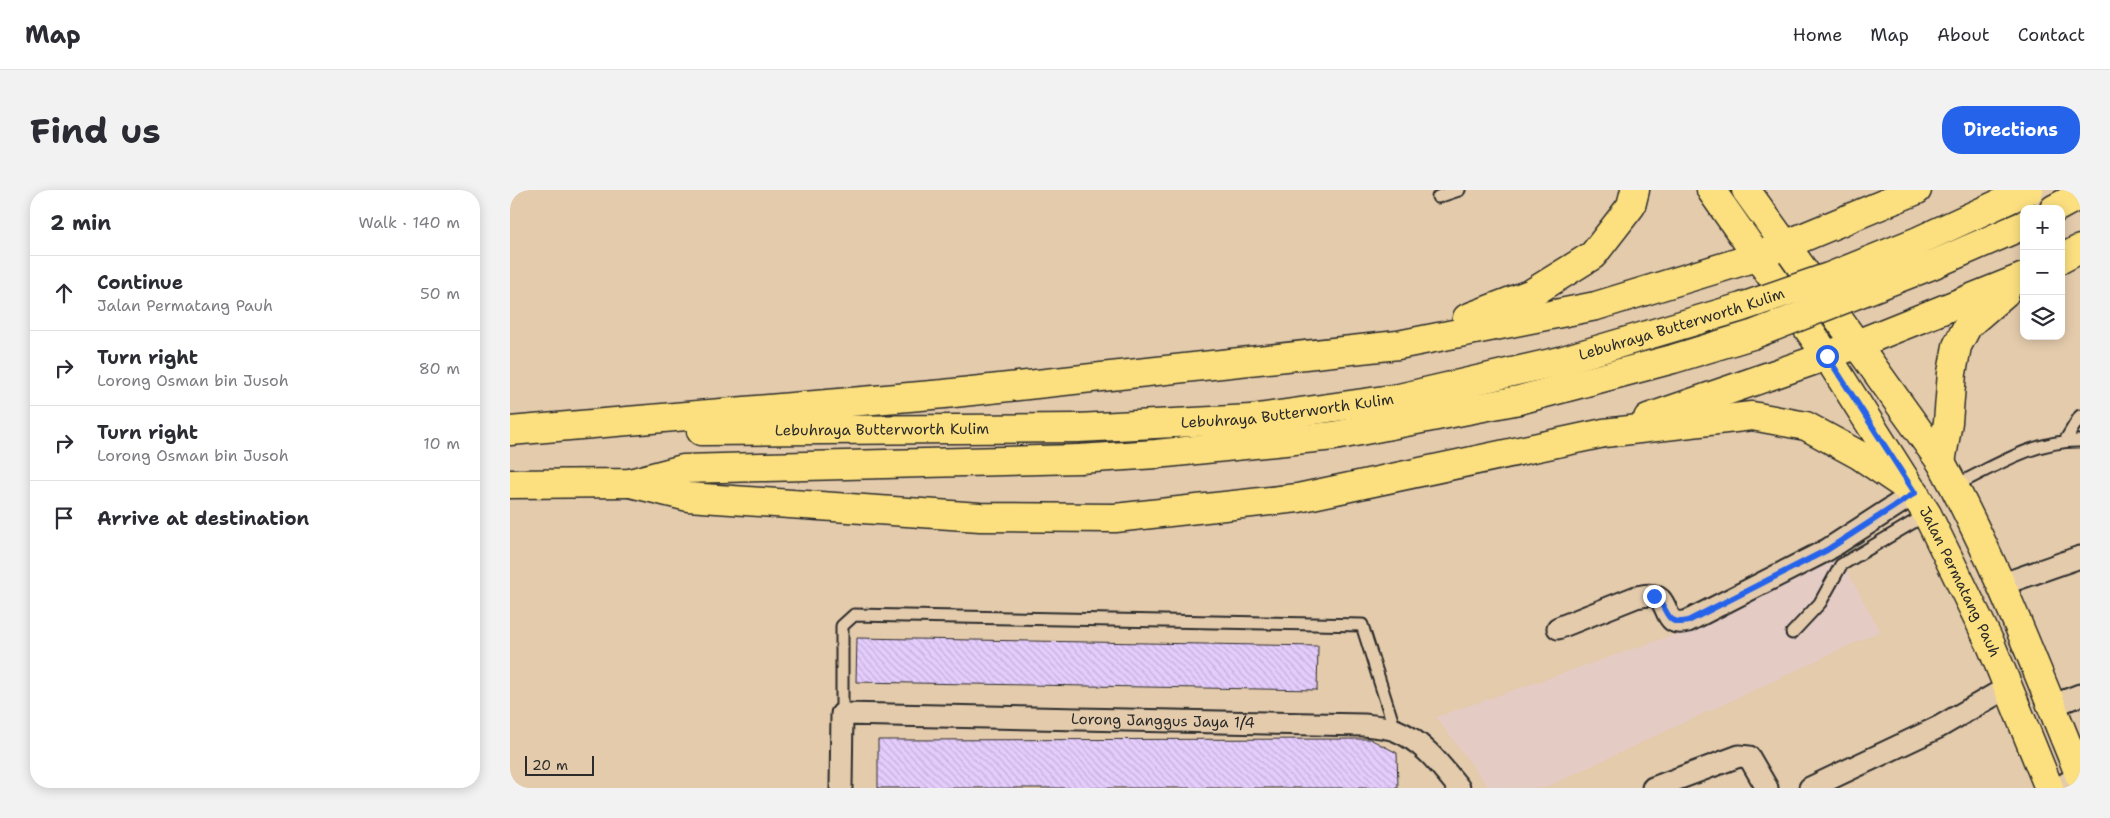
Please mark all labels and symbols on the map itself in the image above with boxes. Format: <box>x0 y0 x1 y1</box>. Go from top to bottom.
street label: Lebuhraya Butterworth Kulim <box>1576 283 1787 365</box>
route start <box>1816 345 1839 368</box>
street label: Lebuhraya Butterworth Kulim <box>1180 389 1395 433</box>
street label: Lebuhraya Butterworth Kulim <box>775 419 989 440</box>
street label: Jalan Permatang Pauh <box>1915 503 2005 660</box>
route end <box>1643 585 1666 608</box>
street label: Lorong Janggus Jaya 1/4 <box>1071 709 1255 733</box>
scale bar <box>525 753 594 776</box>

